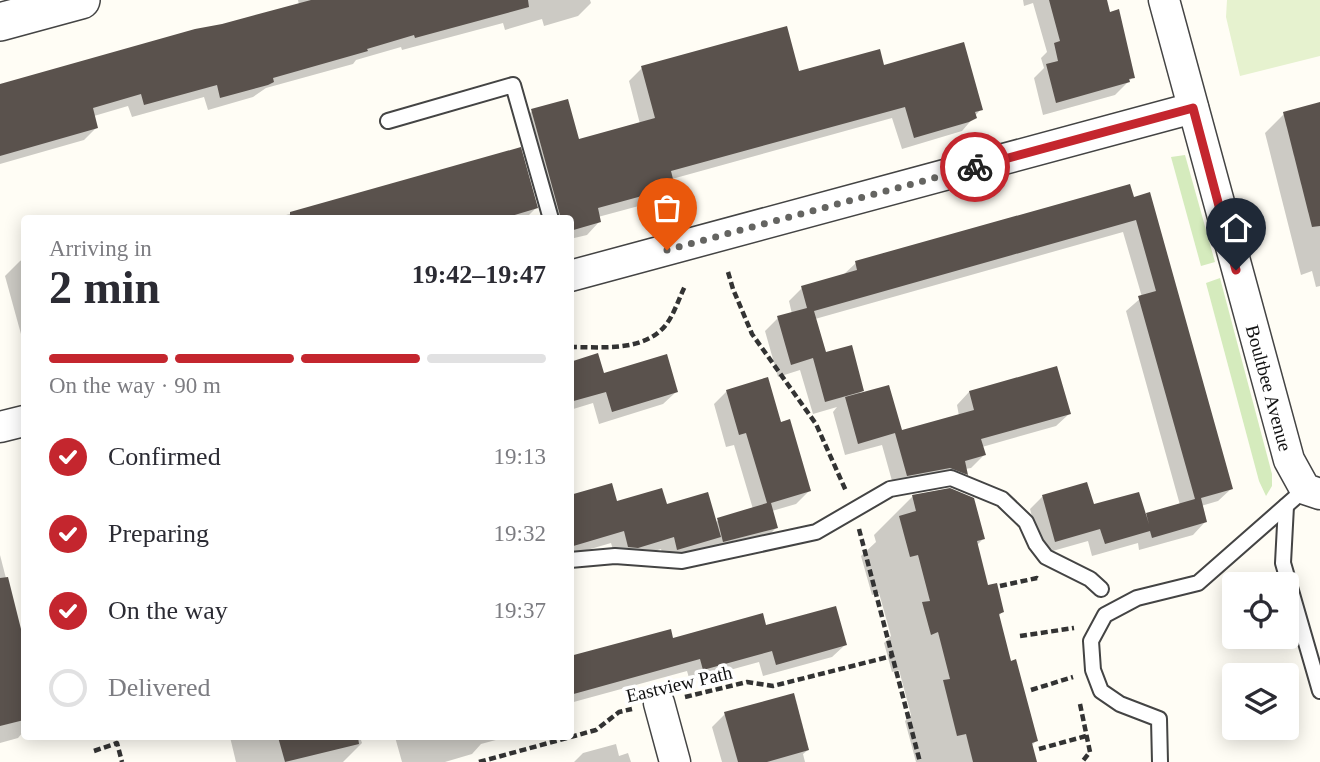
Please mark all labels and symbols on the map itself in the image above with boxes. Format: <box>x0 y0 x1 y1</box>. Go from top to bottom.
courier <box>940 132 1010 202</box>
pin <box>637 178 697 250</box>
pin <box>1206 198 1266 270</box>
street label: Boultbee Avenue <box>1242 322 1297 453</box>
street label: Eastview Path <box>624 661 735 706</box>

